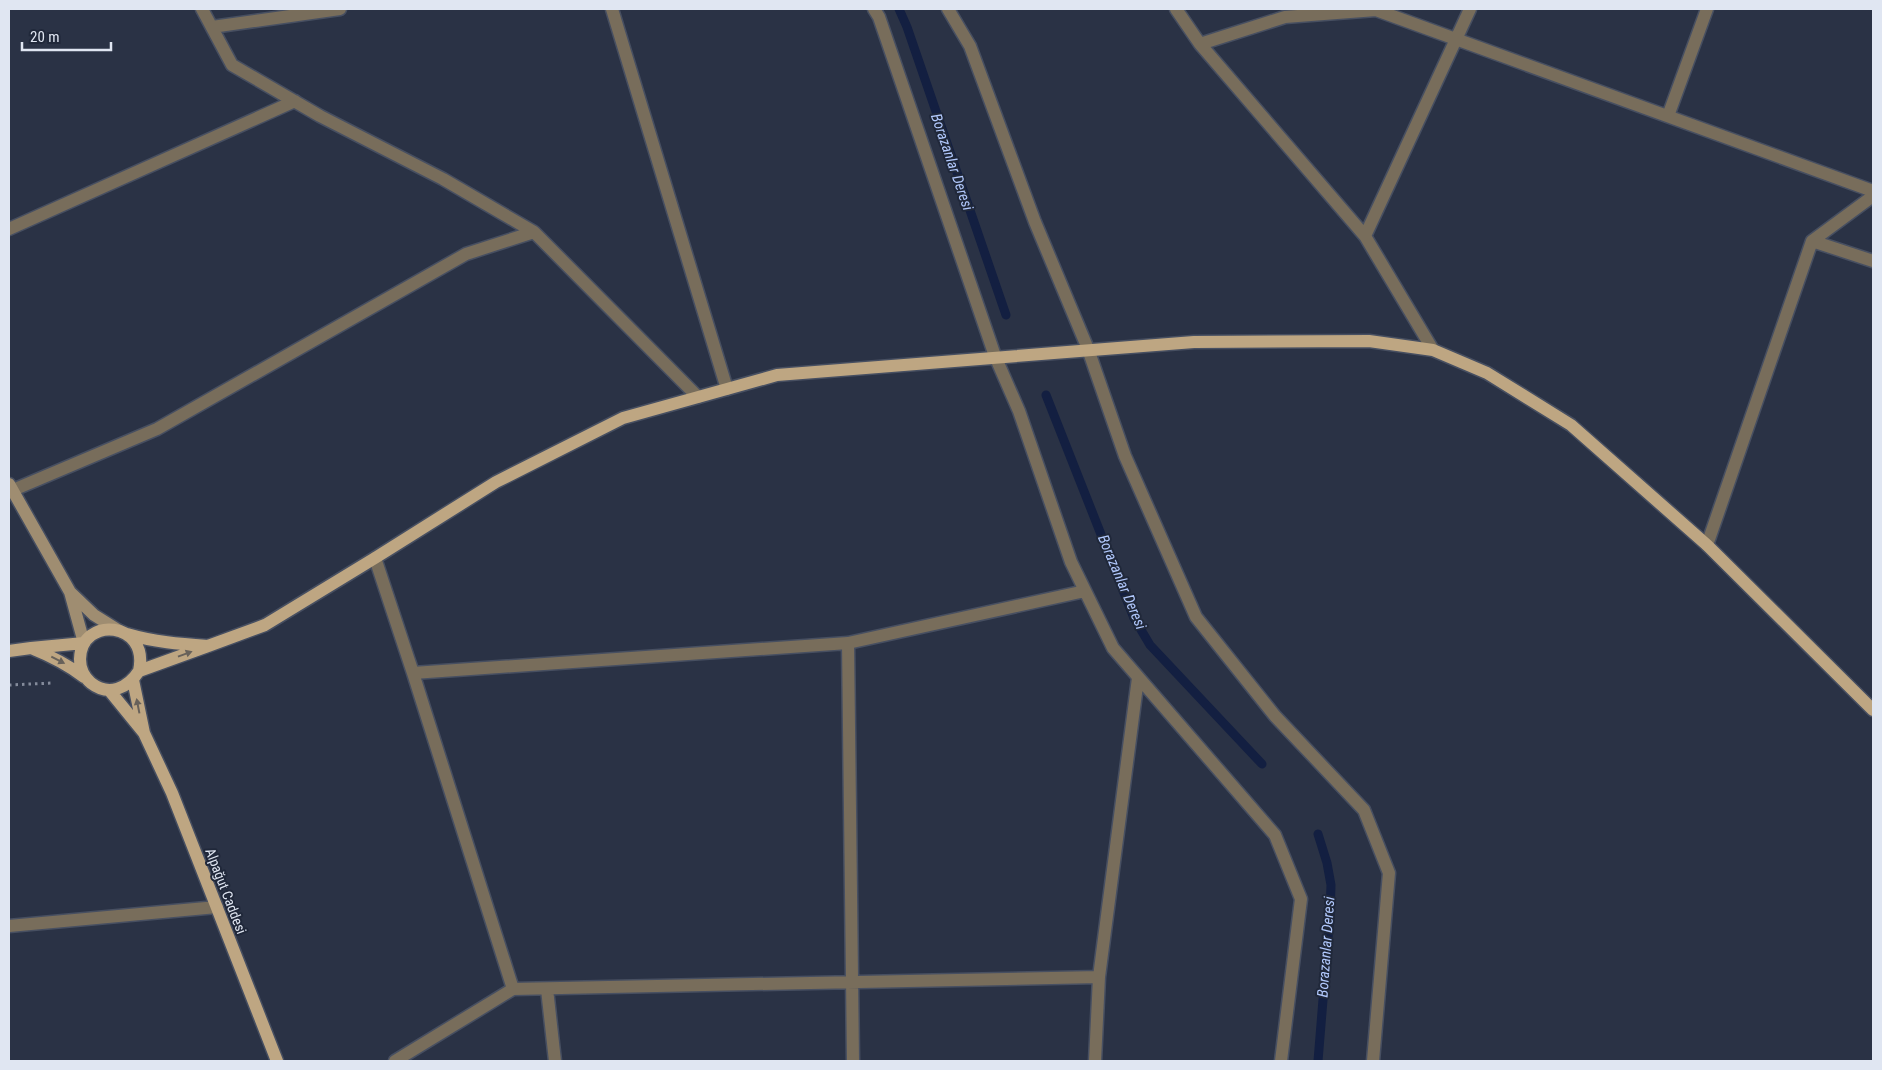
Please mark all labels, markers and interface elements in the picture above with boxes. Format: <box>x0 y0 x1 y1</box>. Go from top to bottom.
scale bar <box>22 20 111 52</box>
text: 20 m <box>30 28 60 46</box>
water label: Borazanlar Deresi <box>927 111 977 213</box>
water label: Borazanlar Deresi <box>1094 532 1150 633</box>
one-way arrow <box>178 650 193 658</box>
one-way arrow <box>51 656 66 664</box>
one-way arrow <box>134 697 142 713</box>
street label: Alpağut Caddesi <box>202 846 250 936</box>
water label: Borazanlar Deresi <box>1313 895 1339 998</box>

